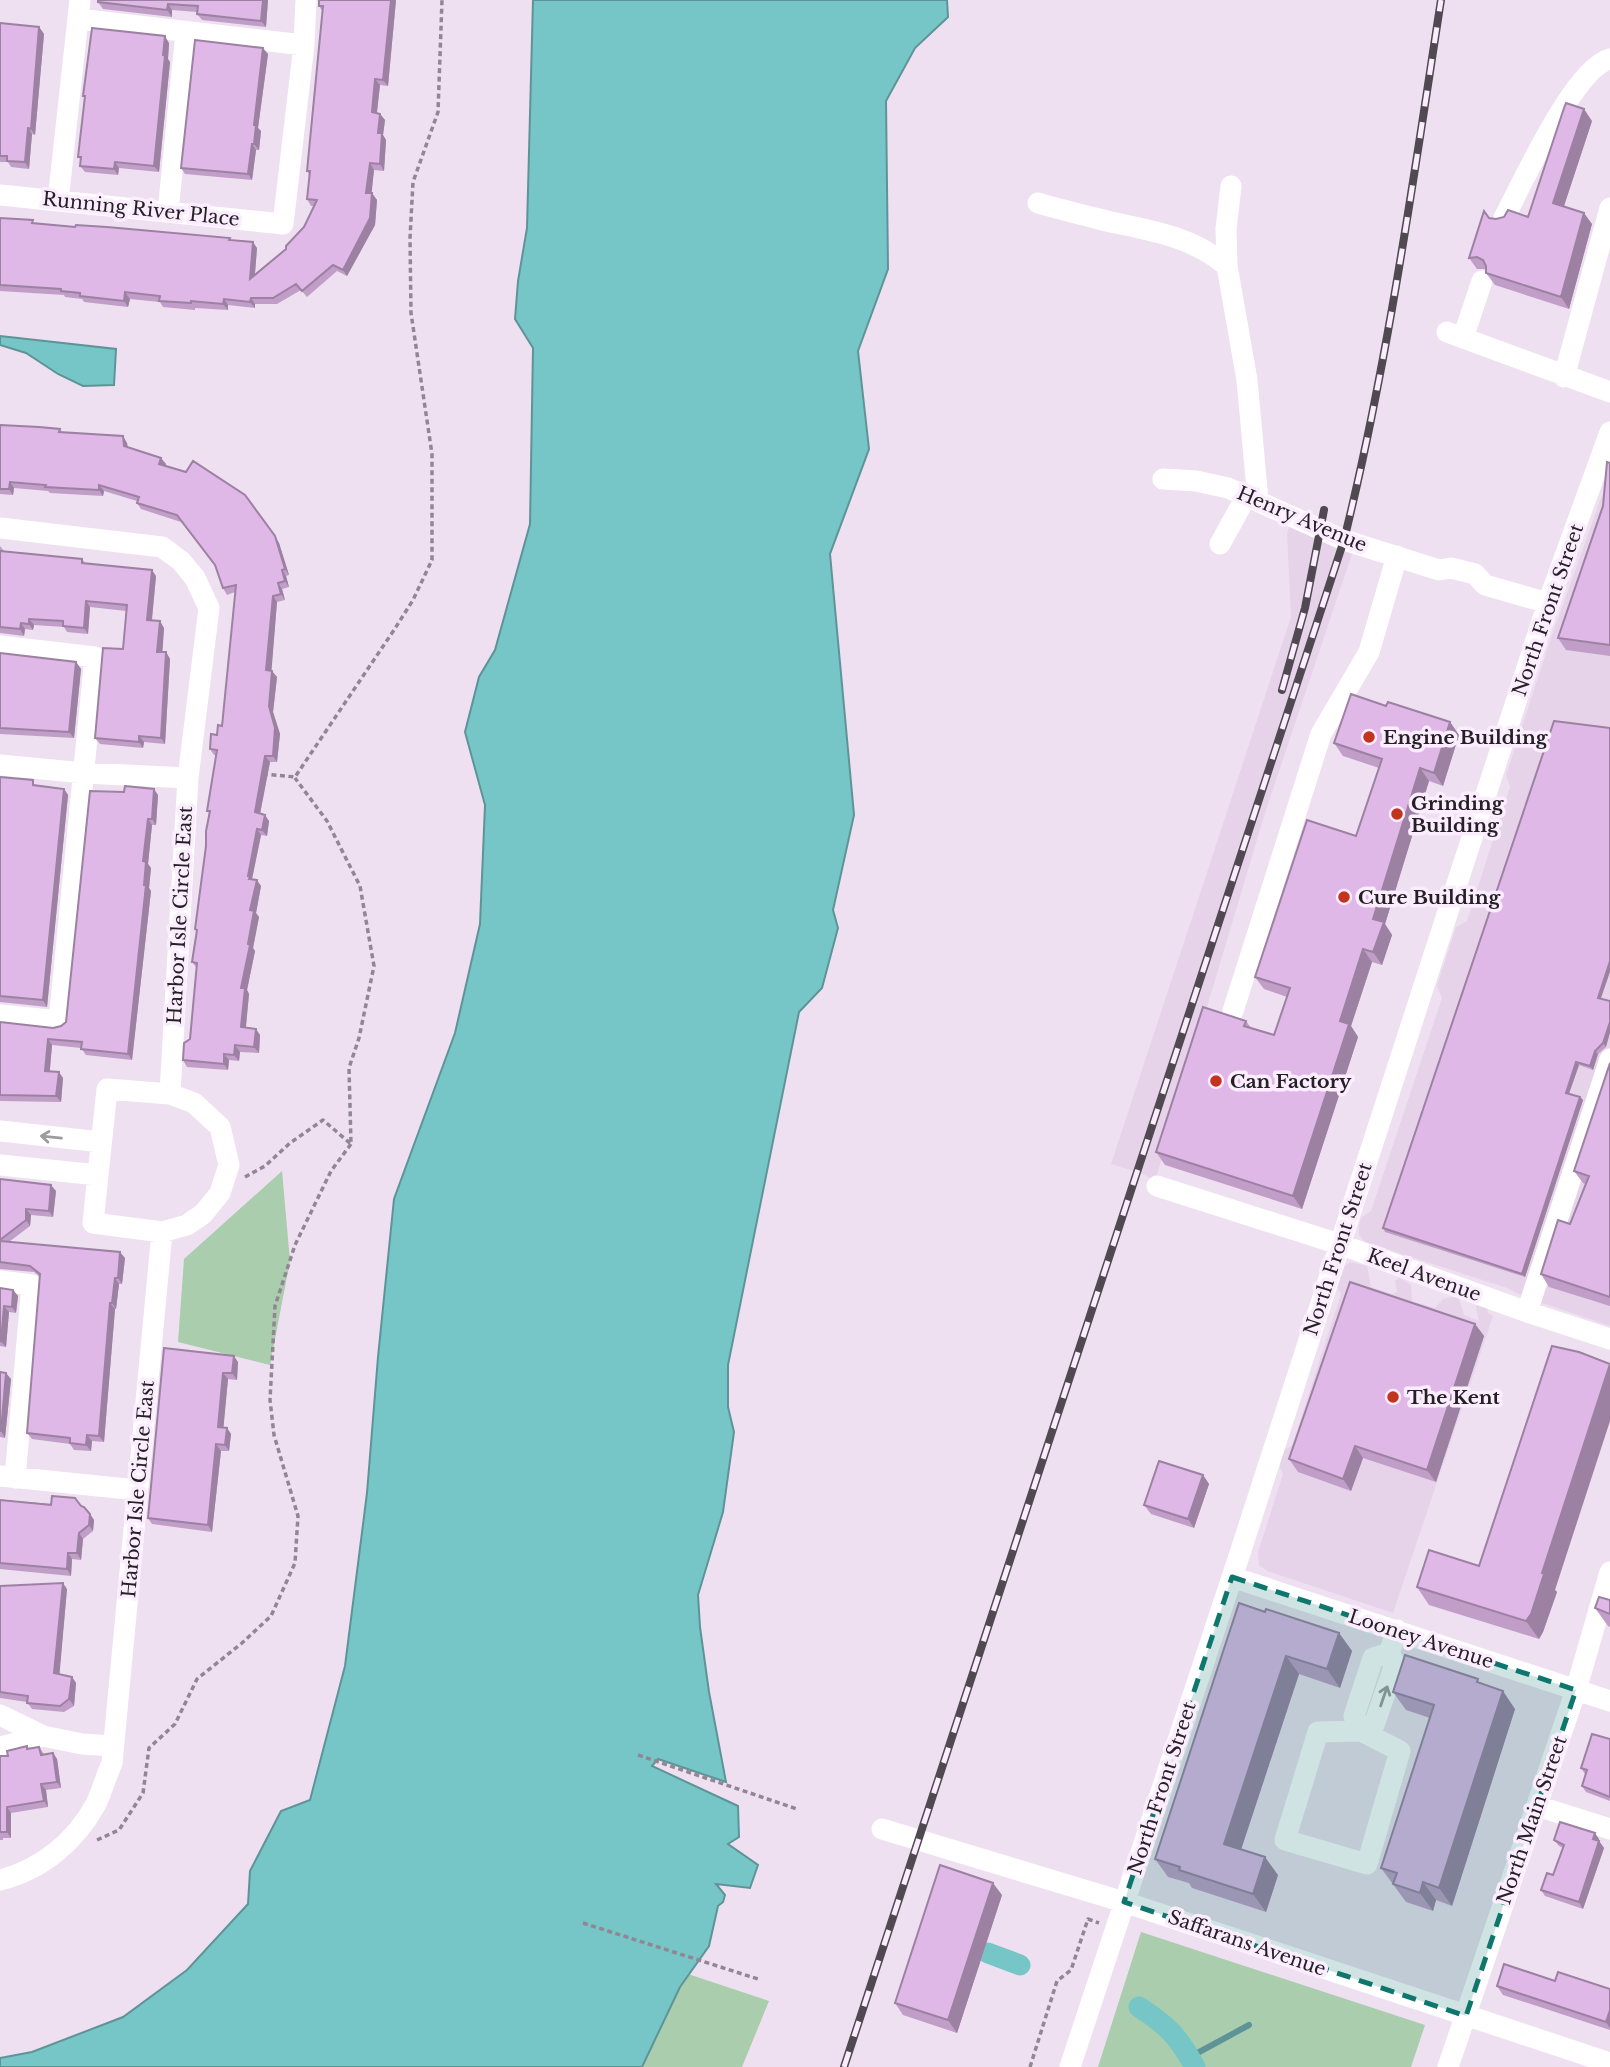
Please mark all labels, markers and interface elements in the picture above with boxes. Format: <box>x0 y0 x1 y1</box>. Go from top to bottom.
street label: Running River Place <box>41 187 241 231</box>
street label: Henry Avenue <box>1234 481 1370 557</box>
street label: North Front Street <box>1508 520 1589 699</box>
place label: Engine Building <box>1383 726 1549 749</box>
marker: Engine Building <box>1361 729 1377 745</box>
place label: Grinding Building <box>1411 792 1505 837</box>
street label: Harbor Isle Circle East <box>163 805 197 1025</box>
marker: Grinding Building <box>1389 806 1405 822</box>
place label: Cure Building <box>1358 886 1502 909</box>
marker: Cure Building <box>1336 889 1352 905</box>
place label: Can Factory <box>1230 1070 1352 1093</box>
marker: Can Factory <box>1208 1073 1224 1089</box>
one-way arrow <box>40 1130 63 1143</box>
street label: North Front Street <box>1299 1159 1377 1338</box>
street label: Keel Avenue <box>1364 1244 1484 1306</box>
street label: Harbor Isle Circle East <box>117 1378 159 1599</box>
place label: The Kent <box>1407 1386 1501 1409</box>
marker: The Kent <box>1385 1389 1401 1405</box>
street label: Looney Avenue <box>1346 1605 1496 1673</box>
one-way arrow <box>1379 1685 1391 1707</box>
street label: North Front Street <box>1123 1698 1201 1877</box>
street label: North Main Street <box>1492 1732 1572 1908</box>
street label: Saffarans Avenue <box>1165 1905 1329 1981</box>

